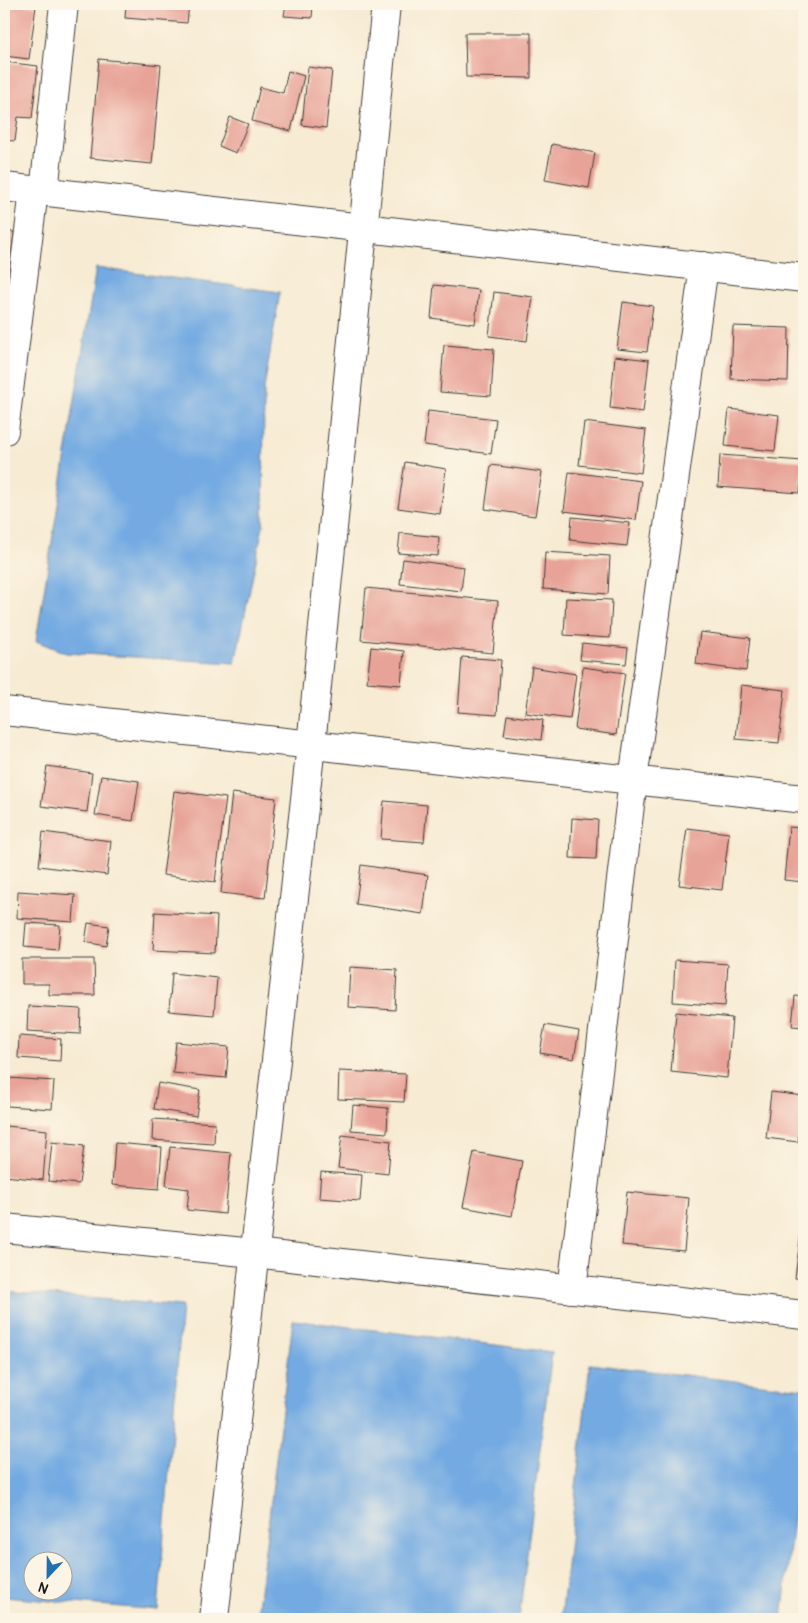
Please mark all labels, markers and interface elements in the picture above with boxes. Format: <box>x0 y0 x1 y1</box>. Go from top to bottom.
north arrow <box>22 1550 72 1600</box>
text: N <box>36 1578 51 1597</box>

